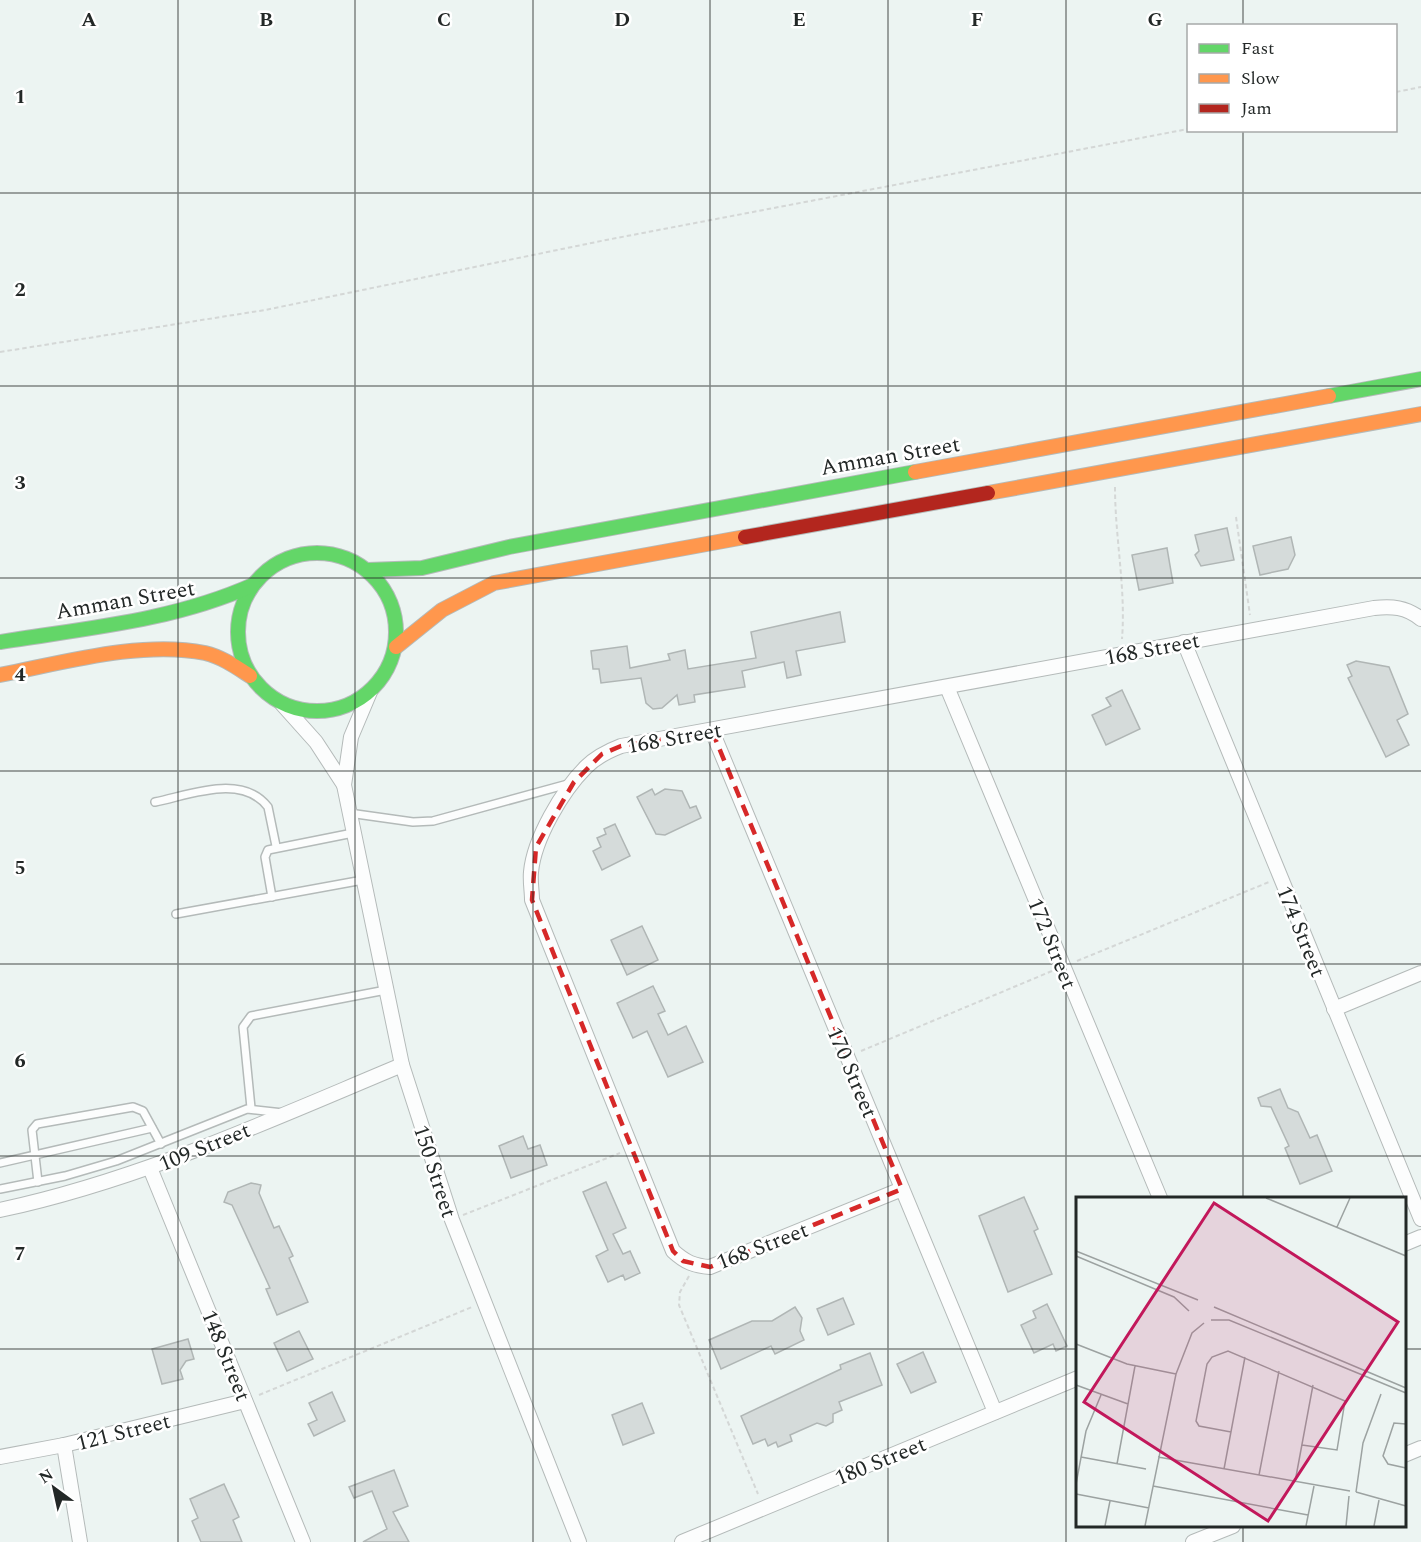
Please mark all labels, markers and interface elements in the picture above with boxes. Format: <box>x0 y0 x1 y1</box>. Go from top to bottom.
text: A <box>81 5 97 35</box>
text: B <box>259 5 273 35</box>
text: C <box>437 5 451 35</box>
text: D <box>614 5 630 35</box>
text: E <box>792 5 806 35</box>
text: F <box>971 5 983 35</box>
text: G <box>1147 5 1163 35</box>
legend <box>1187 24 1397 132</box>
text: Fast <box>1241 35 1274 62</box>
text: Slow <box>1241 65 1280 92</box>
text: 1 <box>14 82 26 112</box>
text: Jam <box>1241 95 1272 122</box>
text: 2 <box>14 275 26 305</box>
street label: Amman Street <box>818 428 963 485</box>
text: 3 <box>14 468 26 498</box>
street label: Amman Street <box>53 572 198 629</box>
street label: 168 Street <box>1102 624 1203 675</box>
text: 4 <box>14 660 26 690</box>
street label: 168 Street <box>624 714 725 763</box>
text: 5 <box>14 853 26 883</box>
street label: 174 Street <box>1267 881 1334 983</box>
street label: 172 Street <box>1018 893 1085 995</box>
street label: 170 Street <box>818 1022 886 1124</box>
text: 6 <box>14 1046 26 1076</box>
street label: 109 Street <box>154 1114 256 1181</box>
street label: 150 Street <box>404 1121 465 1223</box>
inset map <box>1076 1197 1406 1527</box>
street label: 168 Street <box>712 1214 814 1279</box>
text: 7 <box>14 1239 26 1269</box>
street label: 148 Street <box>192 1305 259 1407</box>
street label: 121 Street <box>73 1405 174 1460</box>
street label: 180 Street <box>830 1428 932 1495</box>
north arrow <box>24 1458 84 1518</box>
text: N <box>34 1463 58 1490</box>

